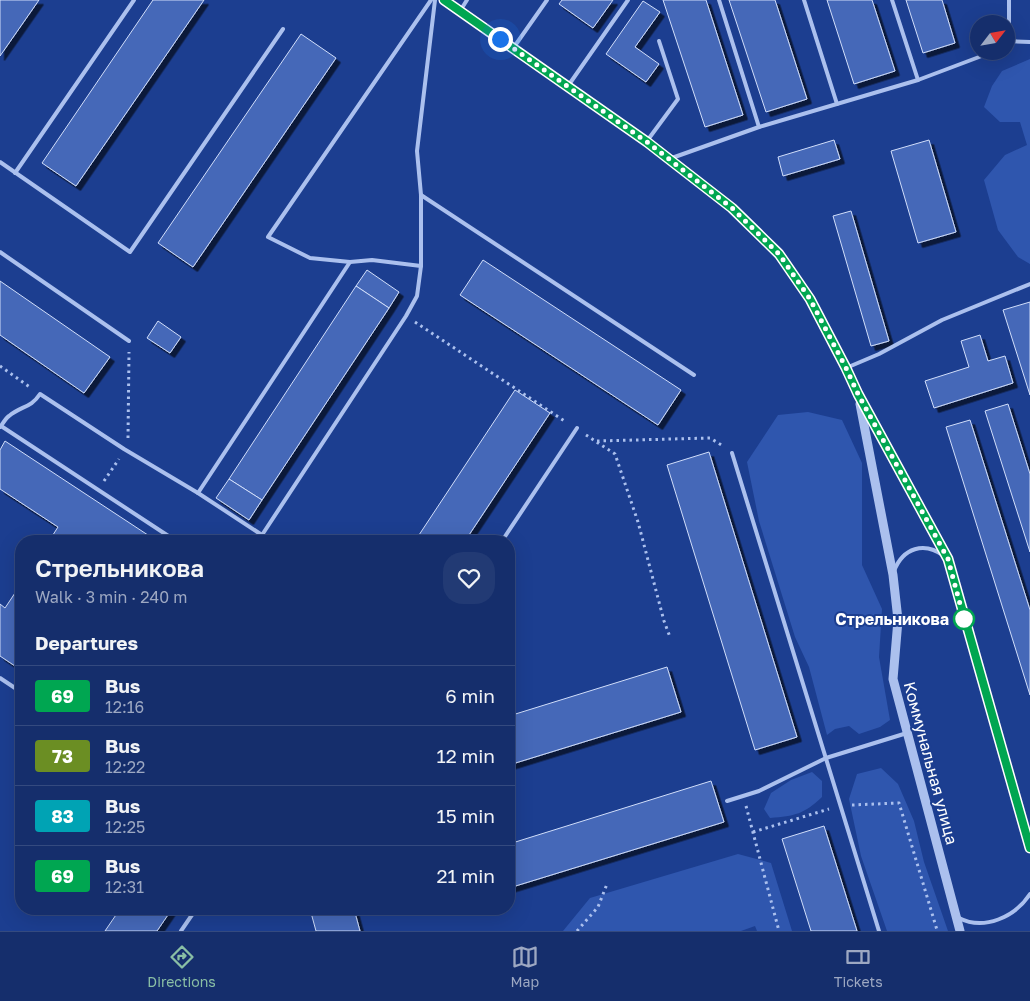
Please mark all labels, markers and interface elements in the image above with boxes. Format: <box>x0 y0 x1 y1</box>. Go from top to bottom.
north arrow <box>970 15 1015 60</box>
map controls <box>970 15 1015 60</box>
your location <box>488 27 513 52</box>
button: heart <box>443 552 495 604</box>
text: Стрельникова <box>35 553 204 582</box>
text: Walk · 3 min · 240 m <box>35 587 187 607</box>
marker: Стрельникова <box>953 608 975 630</box>
place label: Стрельникова <box>835 609 949 629</box>
text: Departures <box>35 631 138 654</box>
text: Bus <box>105 674 140 697</box>
street label: Коммунальная улица <box>900 679 962 847</box>
text: 6 min <box>445 684 495 707</box>
text: 69 <box>51 685 74 707</box>
text: 12:16 <box>105 697 144 717</box>
text: Bus <box>105 734 140 757</box>
text: 12 min <box>436 744 495 767</box>
text: 73 <box>52 745 73 767</box>
text: 12:22 <box>105 757 145 777</box>
text: Bus <box>105 794 140 817</box>
text: 15 min <box>436 804 495 827</box>
text: 83 <box>51 805 74 827</box>
text: 12:25 <box>105 817 145 837</box>
text: Bus <box>105 854 140 877</box>
text: 21 min <box>436 864 495 887</box>
text: 69 <box>51 865 74 887</box>
text: 12:31 <box>105 877 144 897</box>
tab: Directions <box>147 943 216 990</box>
tab: Map <box>510 943 539 990</box>
tab: Tickets <box>834 943 883 990</box>

